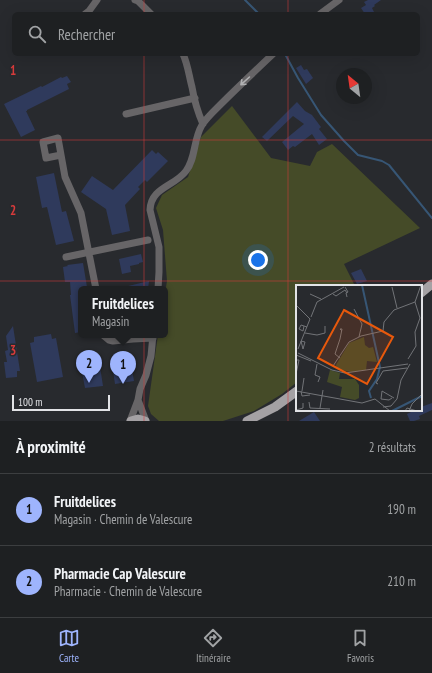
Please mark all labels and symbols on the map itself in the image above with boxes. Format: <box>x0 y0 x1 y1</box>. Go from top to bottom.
text: 1 <box>10 62 16 79</box>
north arrow <box>336 68 372 104</box>
one-way arrow <box>240 76 250 86</box>
text: 2 <box>10 202 16 219</box>
your location <box>248 250 268 270</box>
inset map <box>296 285 422 411</box>
text: 3 <box>10 342 16 359</box>
pin: 2 <box>76 350 102 383</box>
pin: 1 <box>110 351 136 384</box>
scale bar <box>12 393 110 412</box>

